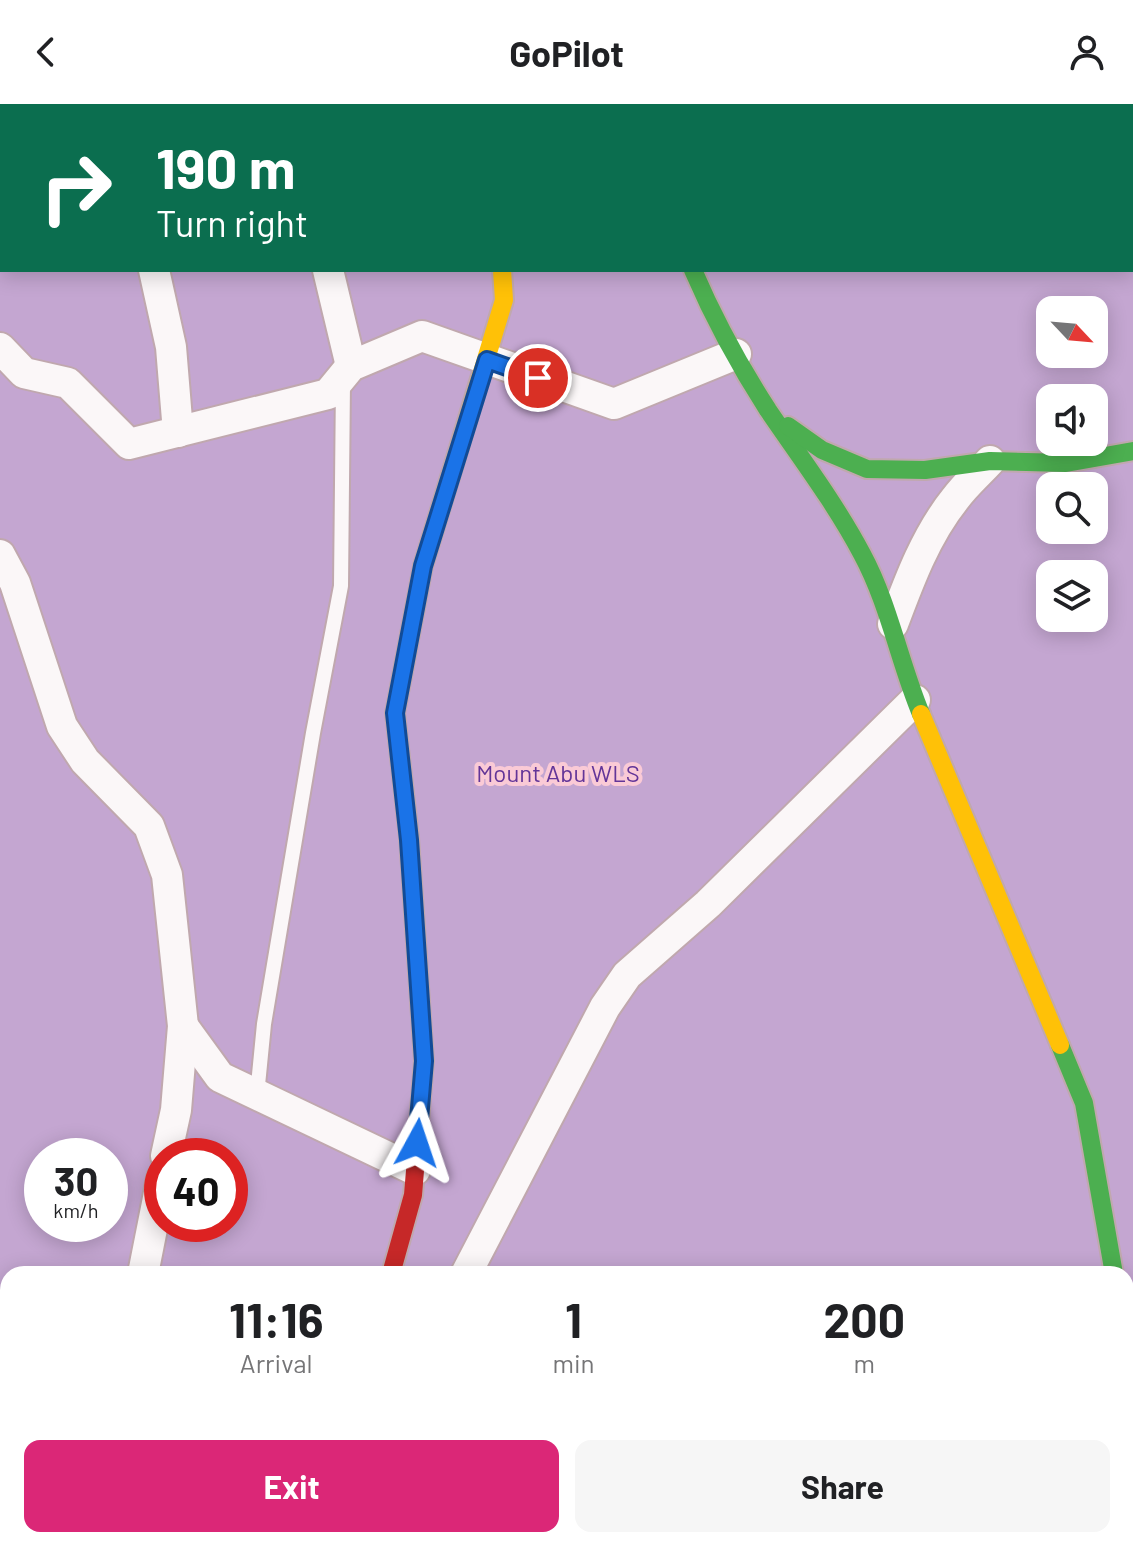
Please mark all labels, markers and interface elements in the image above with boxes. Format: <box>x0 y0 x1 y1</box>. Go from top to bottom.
icon: back <box>24 30 68 74</box>
icon: person <box>1065 30 1109 74</box>
text: GoPilot <box>509 31 624 74</box>
text: 190 m <box>156 133 295 200</box>
icon: right <box>24 136 128 240</box>
text: Turn right <box>156 201 308 244</box>
north arrow <box>1036 296 1108 368</box>
map controls <box>1036 296 1108 632</box>
pin <box>504 344 572 412</box>
icon: arrive <box>516 356 560 400</box>
button: sound <box>1036 384 1108 456</box>
button: search <box>1036 472 1108 544</box>
button: layers <box>1036 560 1108 632</box>
park label: Mount Abu WLS <box>476 758 640 787</box>
position arrow <box>375 1101 459 1185</box>
speed limit sign: 40 <box>144 1138 248 1242</box>
text: 30 <box>54 1156 98 1204</box>
text: km/h <box>53 1198 99 1222</box>
text: 11:16 <box>229 1290 323 1348</box>
text: 1 <box>565 1290 582 1348</box>
text: 200 <box>823 1290 905 1348</box>
text: Arrival <box>240 1347 313 1378</box>
text: min <box>552 1347 595 1378</box>
text: m <box>853 1347 875 1378</box>
button: Exit <box>24 1440 559 1532</box>
button: Share <box>575 1440 1110 1532</box>

